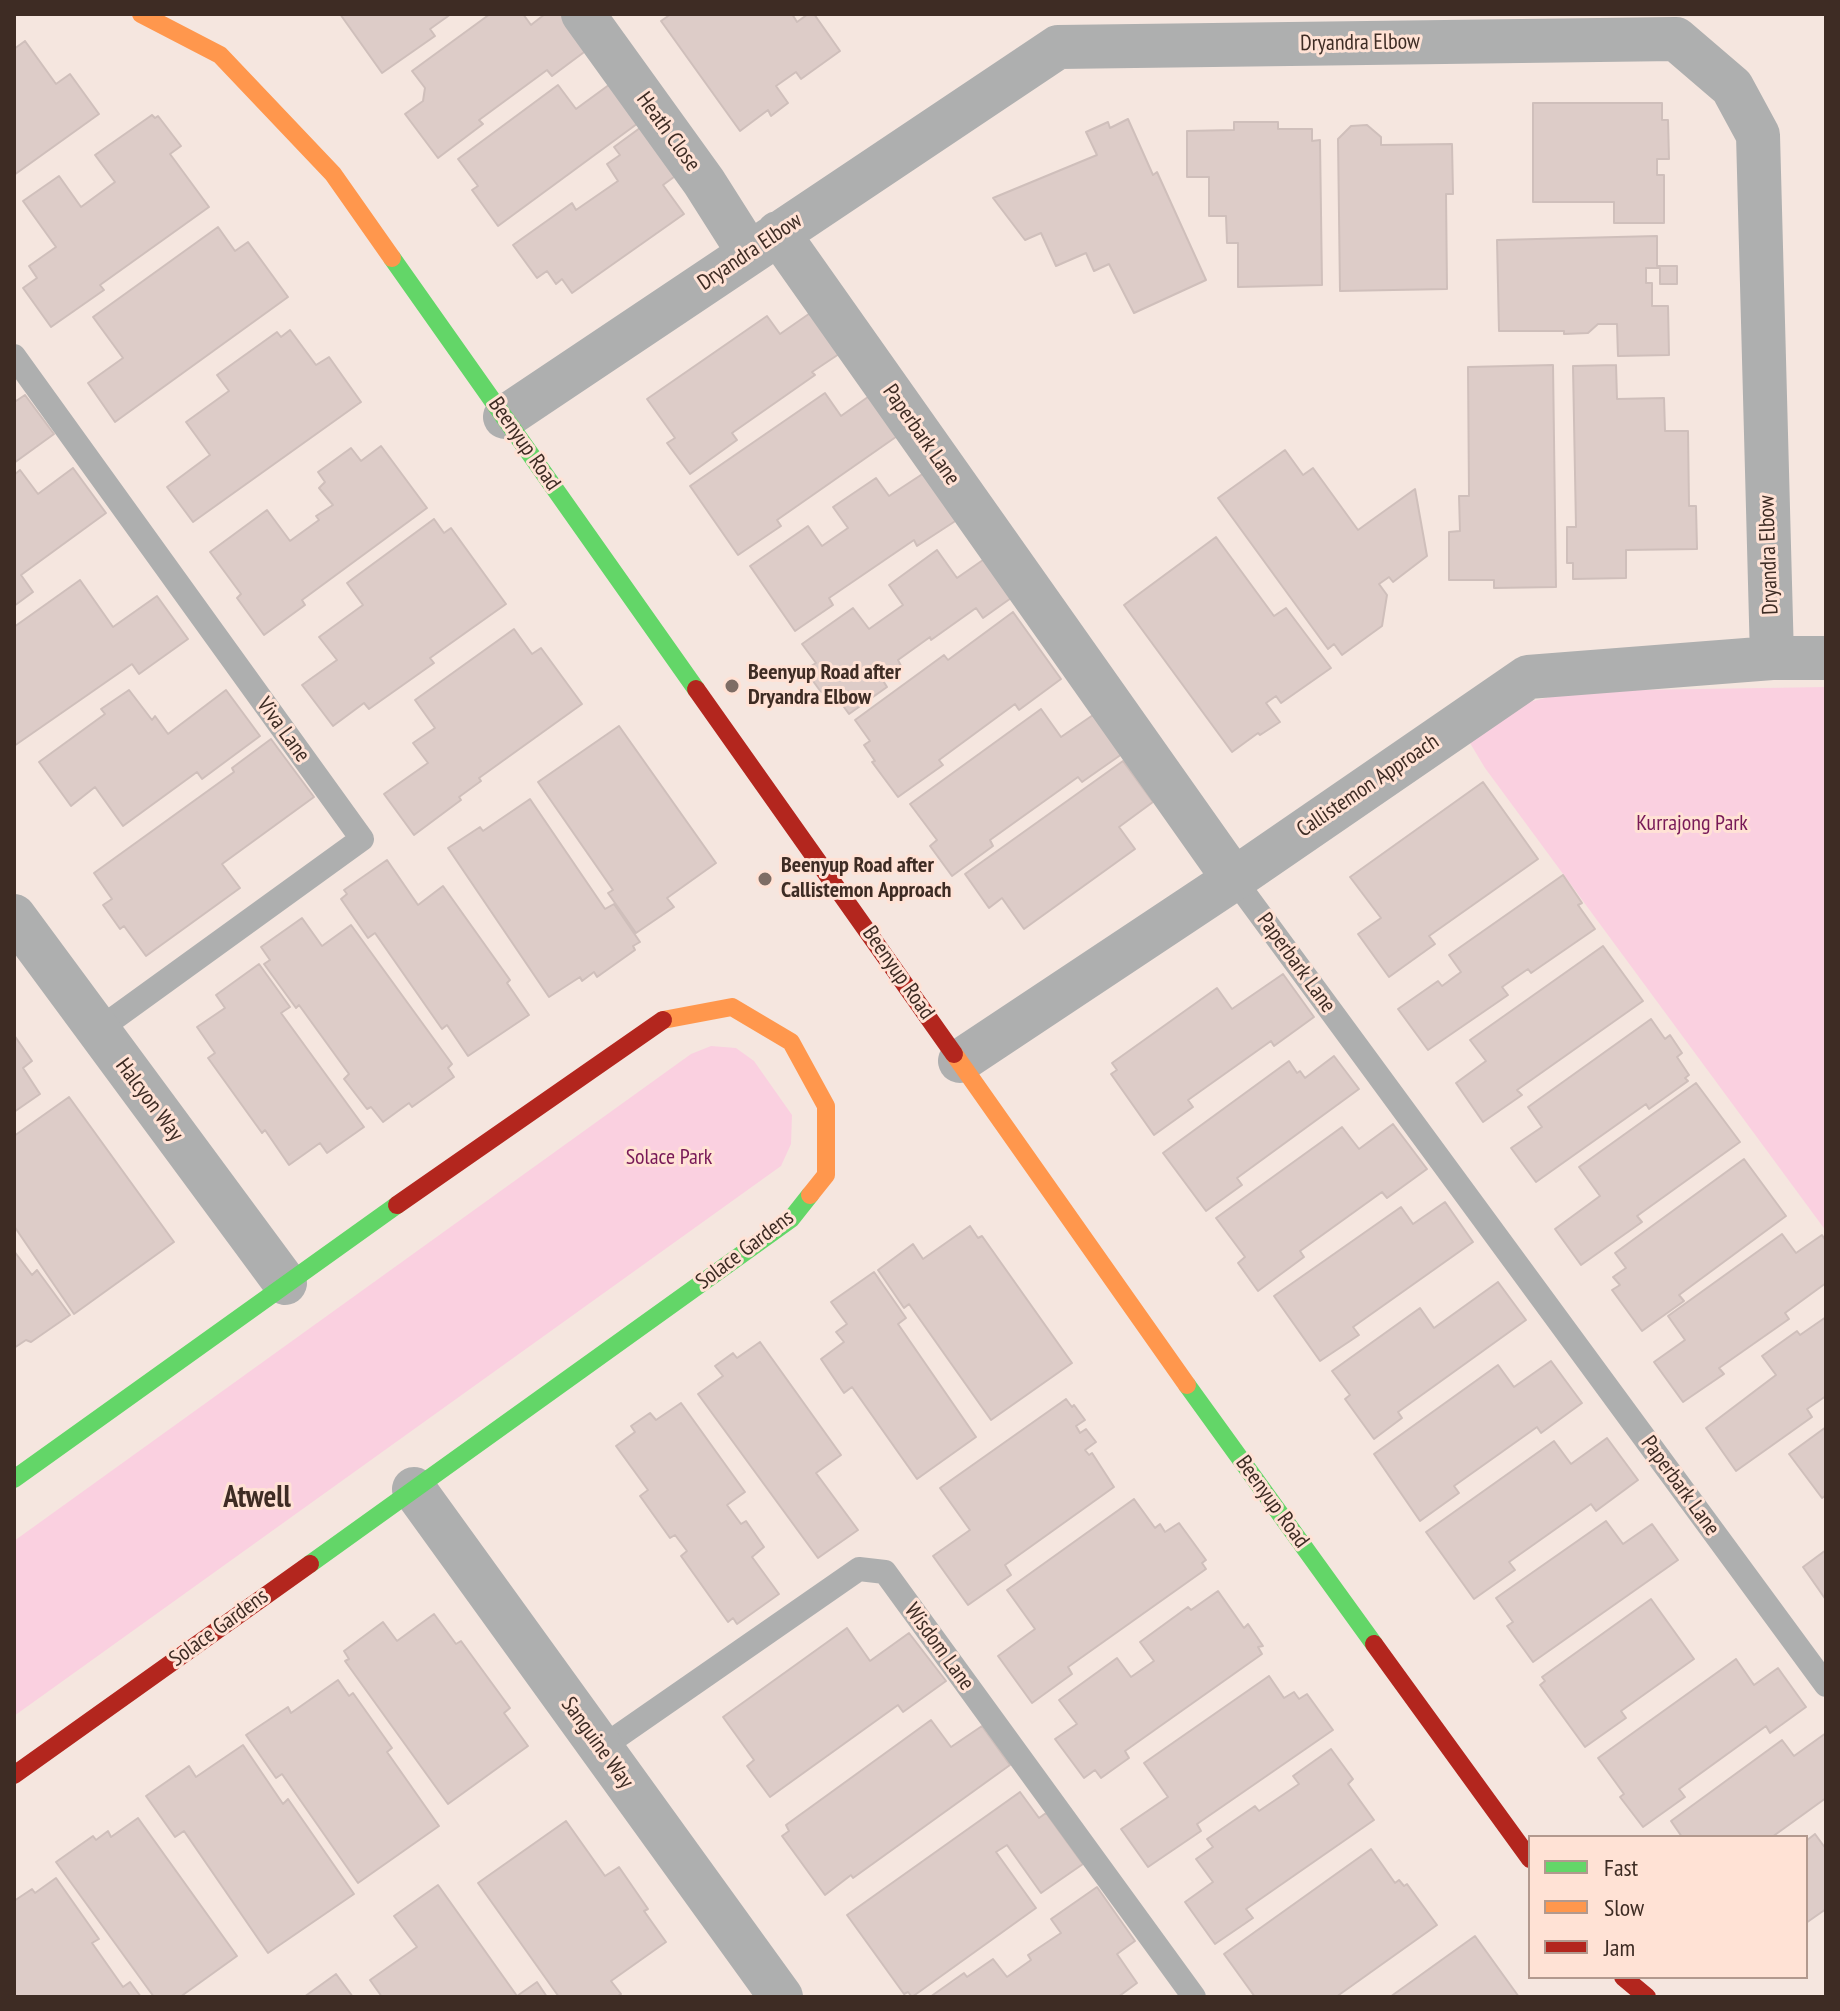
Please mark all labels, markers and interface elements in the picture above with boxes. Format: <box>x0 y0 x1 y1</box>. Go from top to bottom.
street label: Dryandra Elbow <box>1300 29 1420 57</box>
street label: Heath Close <box>630 87 706 177</box>
street label: Dryandra Elbow <box>693 208 807 296</box>
street label: Paperbark Lane <box>877 380 965 490</box>
street label: Beenyup Road <box>482 392 566 496</box>
street label: Dryandra Elbow <box>1754 495 1784 615</box>
place label: Beenyup Road after Dryandra Elbow <box>748 660 901 712</box>
marker: Beenyup Road after Dryandra Elbow <box>723 677 741 695</box>
street label: Viva Lane <box>251 693 315 767</box>
street label: Callistemon Approach <box>1292 729 1444 843</box>
park label: Kurrajong Park <box>1636 811 1748 837</box>
place label: Beenyup Road after Callistemon Approach <box>781 853 951 904</box>
marker: Beenyup Road after Callistemon Approach <box>756 870 774 888</box>
street label: Paperbark Lane <box>1251 908 1341 1018</box>
street label: Beenyup Road <box>856 921 940 1025</box>
street label: Halcyon Way <box>109 1054 189 1146</box>
park label: Solace Park <box>626 1145 712 1171</box>
street label: Solace Gardens <box>691 1205 799 1295</box>
street label: Paperbark Lane <box>1635 1431 1725 1541</box>
street label: Beenyup Road <box>1230 1451 1314 1553</box>
district label: Atwell <box>223 1480 291 1516</box>
street label: Solace Gardens <box>165 1583 273 1673</box>
street label: Wisdom Lane <box>899 1598 979 1696</box>
street label: Sanguine Way <box>555 1692 639 1794</box>
legend <box>1528 1835 1808 1979</box>
text: Fast <box>1604 1852 1638 1883</box>
text: Slow <box>1604 1892 1644 1923</box>
text: Jam <box>1604 1932 1635 1963</box>

